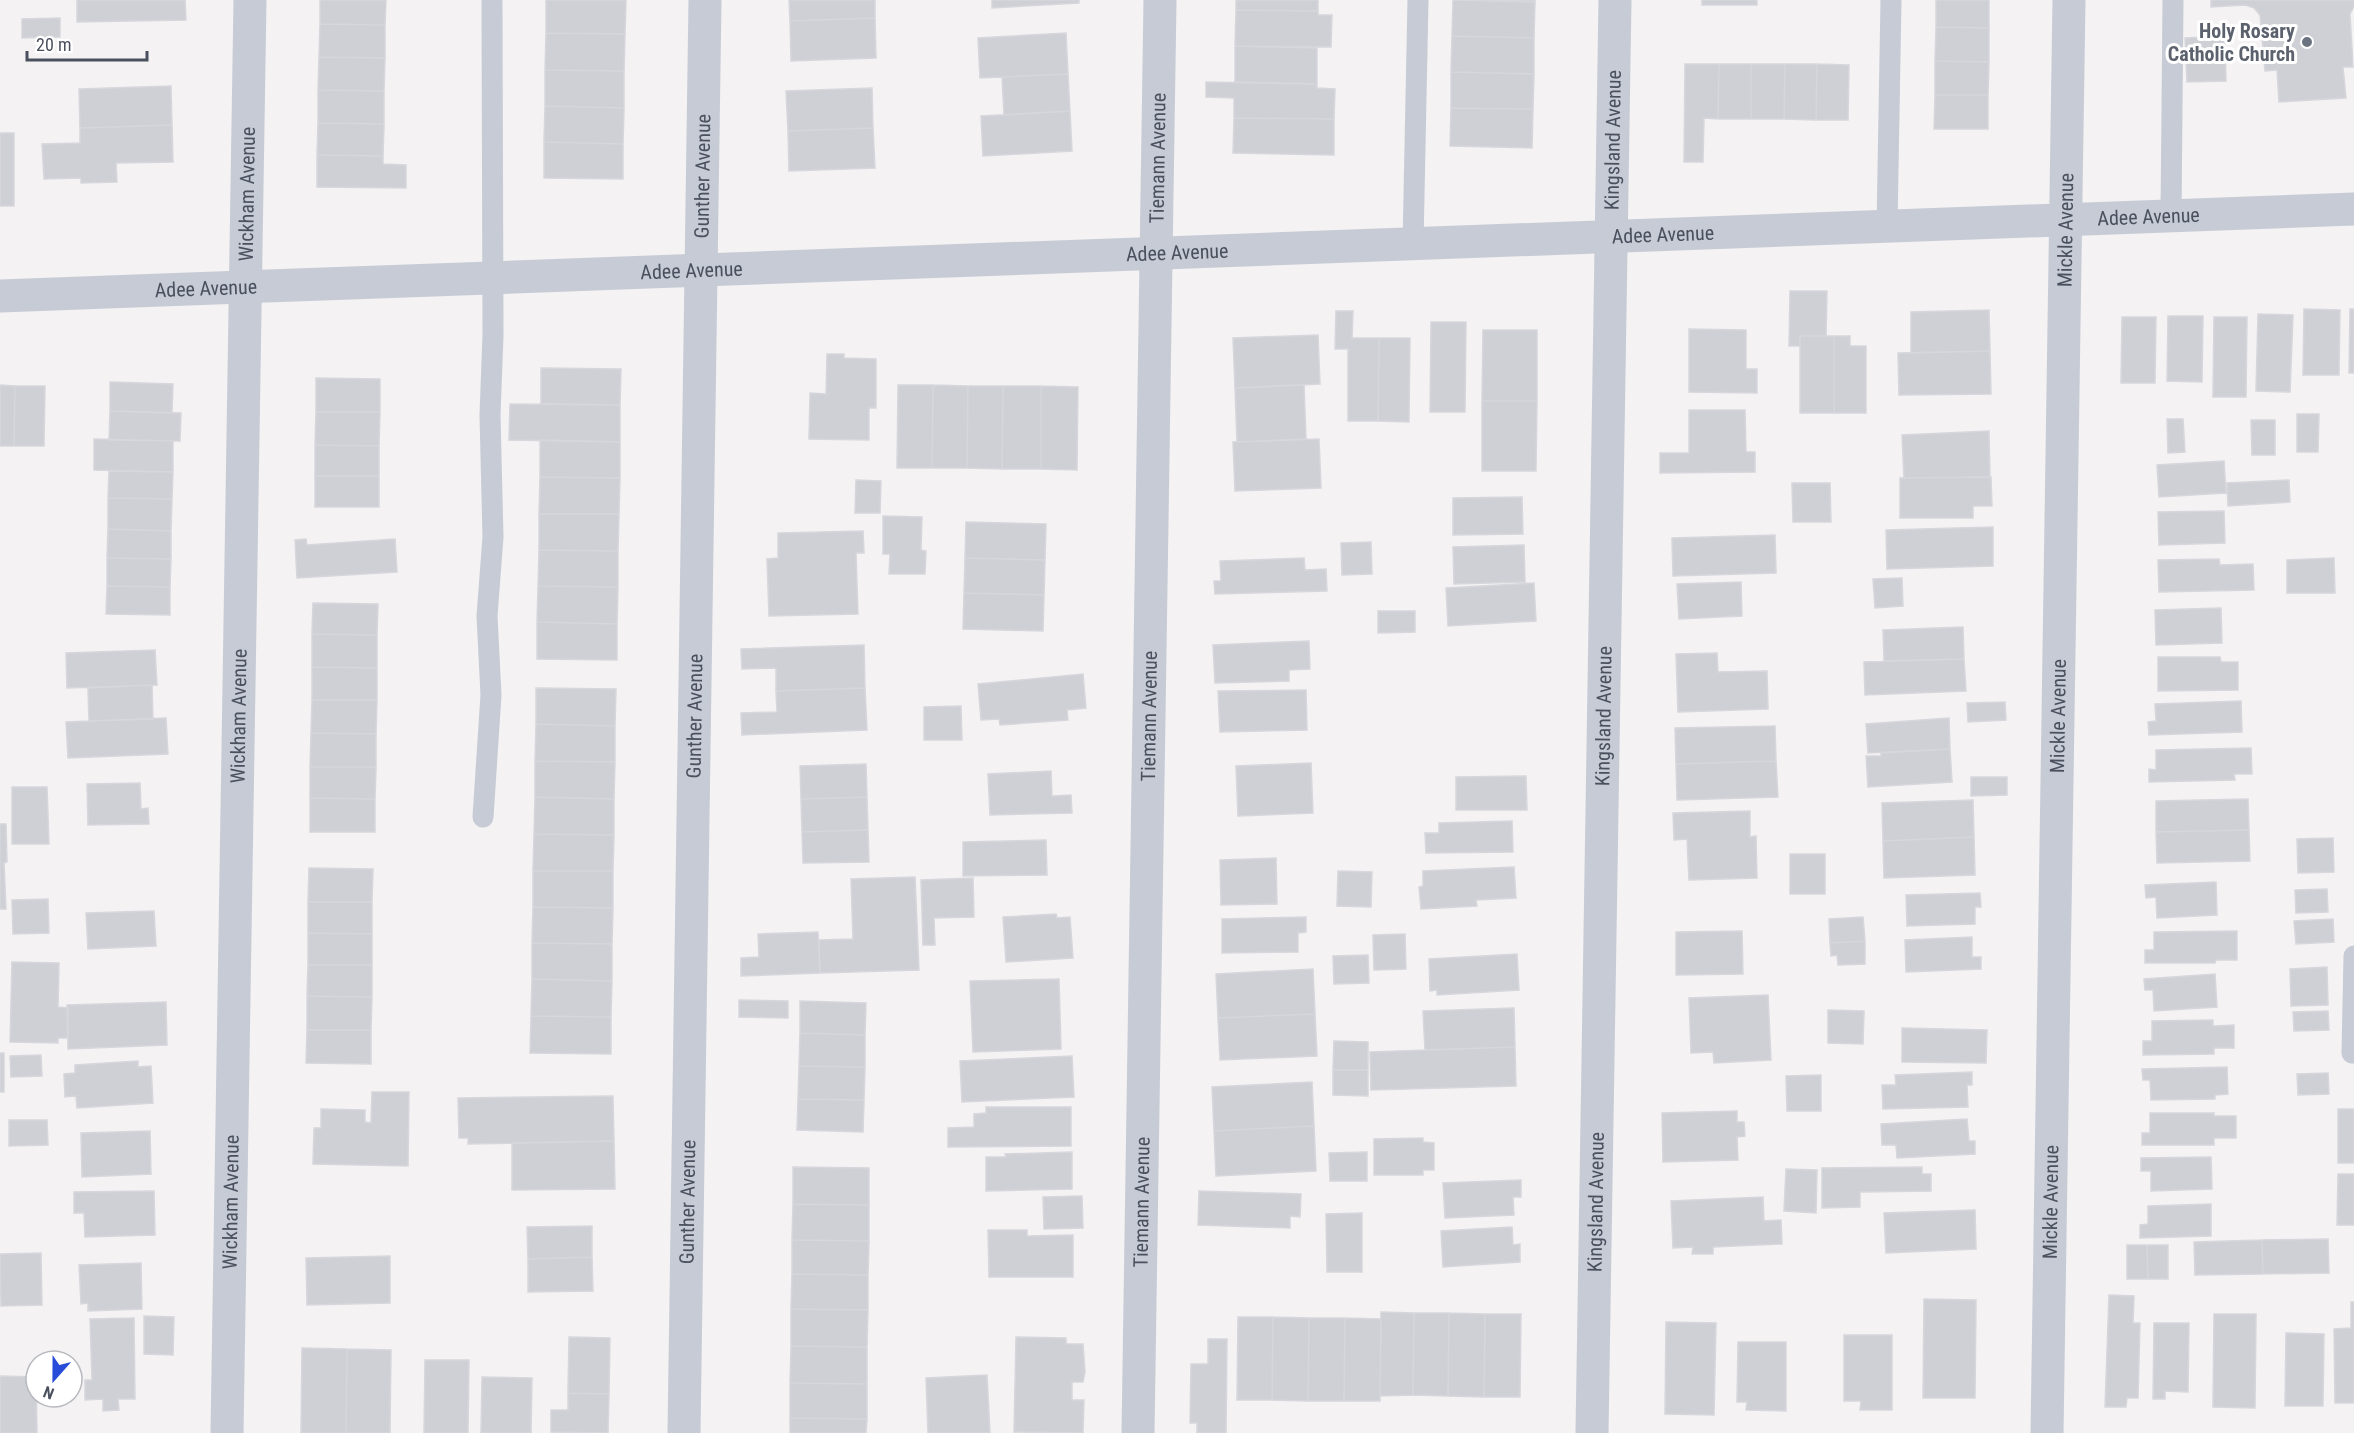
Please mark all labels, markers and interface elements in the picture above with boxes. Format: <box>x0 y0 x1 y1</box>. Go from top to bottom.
place label: Holy Rosary Catholic Church <box>2168 19 2295 66</box>
scale bar <box>27 24 147 62</box>
text: 20 m <box>36 34 71 55</box>
marker: Holy Rosary Catholic Church <box>2300 35 2314 49</box>
street label: Kingsland Avenue <box>1600 70 1626 210</box>
street label: Tiemann Avenue <box>1145 93 1171 224</box>
street label: Gunther Avenue <box>690 114 715 239</box>
street label: Wickham Avenue <box>234 127 260 262</box>
street label: Mickle Avenue <box>2053 173 2078 287</box>
street label: Adee Avenue <box>2097 203 2200 230</box>
street label: Adee Avenue <box>1611 221 1714 248</box>
street label: Adee Avenue <box>1126 239 1229 266</box>
street label: Adee Avenue <box>640 257 743 284</box>
street label: Adee Avenue <box>154 275 257 302</box>
street label: Kingsland Avenue <box>1590 646 1617 786</box>
street label: Wickham Avenue <box>225 649 252 784</box>
street label: Tiemann Avenue <box>1136 651 1162 782</box>
street label: Gunther Avenue <box>682 654 707 778</box>
street label: Mickle Avenue <box>2045 659 2071 773</box>
street label: Kingsland Avenue <box>1583 1132 1609 1272</box>
street label: Wickham Avenue <box>218 1135 244 1270</box>
street label: Tiemann Avenue <box>1129 1137 1155 1268</box>
street label: Gunther Avenue <box>674 1140 700 1264</box>
street label: Mickle Avenue <box>2038 1145 2063 1259</box>
north arrow <box>24 1349 84 1409</box>
text: N <box>41 1382 57 1403</box>

